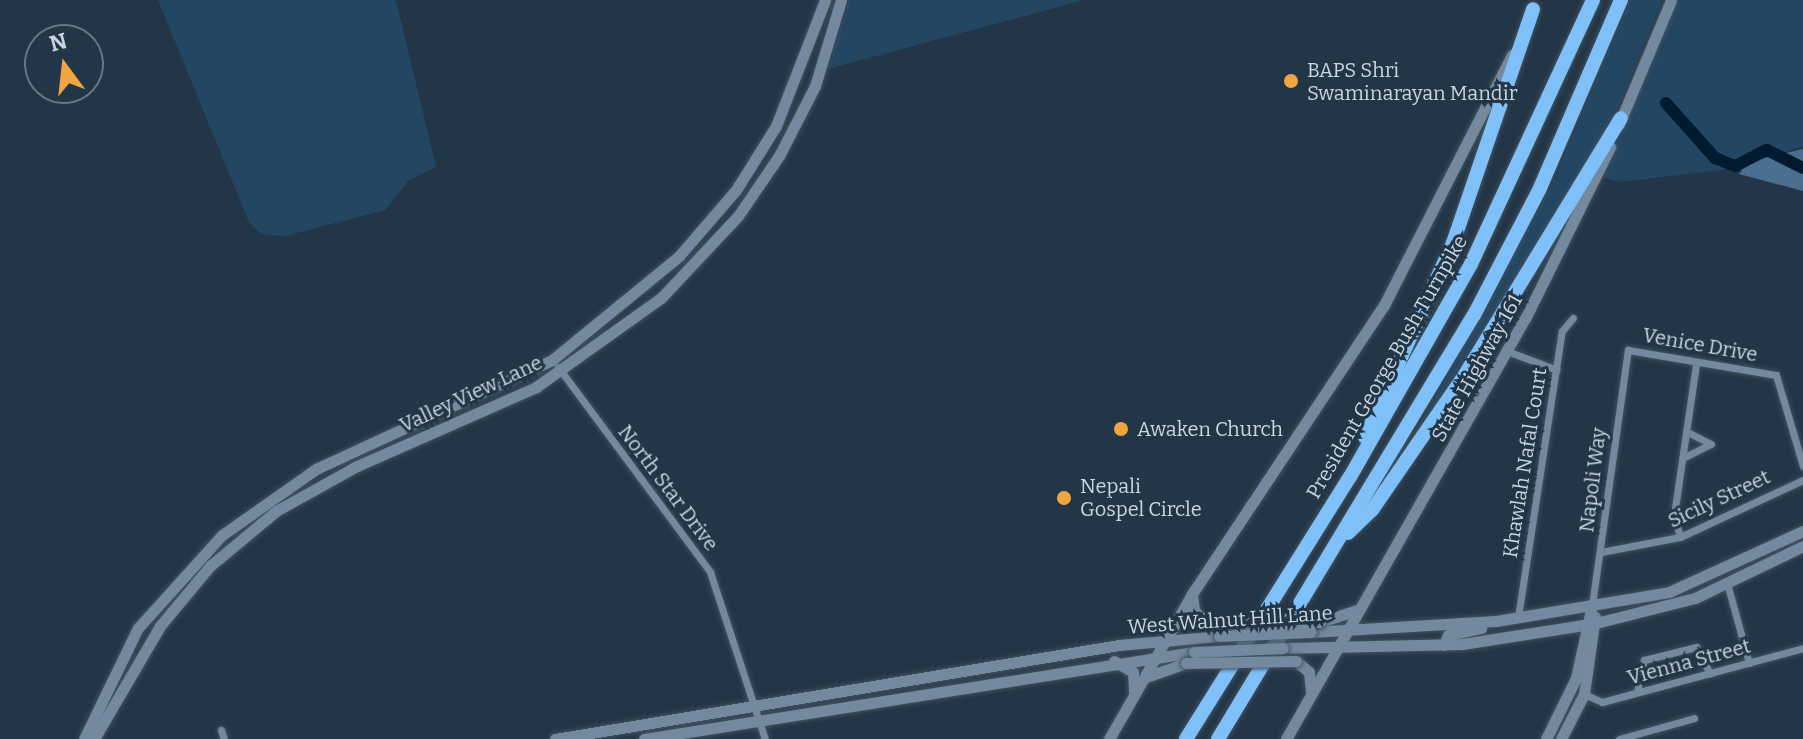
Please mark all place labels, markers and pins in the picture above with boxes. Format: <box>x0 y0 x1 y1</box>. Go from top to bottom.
place label: BAPS Shri Swaminarayan Mandir <box>1307 58 1517 105</box>
marker: BAPS Shri Swaminarayan Mandir <box>1282 72 1300 90</box>
place label: Awaken Church <box>1137 417 1283 441</box>
marker: Awaken Church <box>1112 420 1130 438</box>
place label: Nepali Gospel Circle <box>1080 474 1202 521</box>
marker: Nepali Gospel Circle <box>1055 489 1073 507</box>

